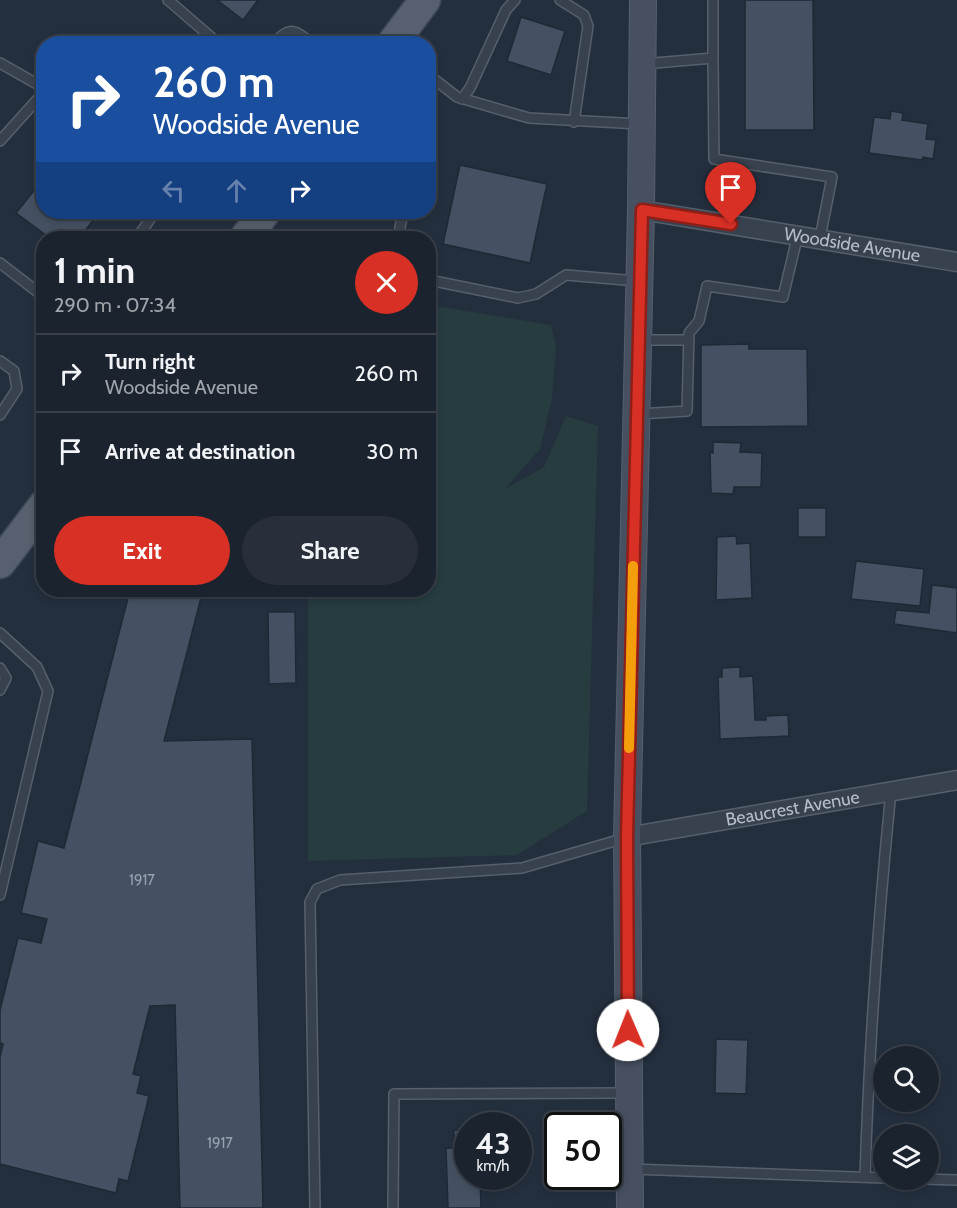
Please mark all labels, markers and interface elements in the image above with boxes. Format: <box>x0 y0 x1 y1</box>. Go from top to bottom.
text: 260 m <box>153 56 274 108</box>
icon: right <box>54 60 132 138</box>
text: Woodside Avenue <box>153 108 360 141</box>
pin <box>705 162 756 224</box>
icon: arrive <box>714 171 747 204</box>
icon: left <box>157 174 190 207</box>
icon: ahead <box>220 174 253 207</box>
icon: right <box>283 174 316 207</box>
street label: Woodside Avenue <box>782 223 922 267</box>
text: 1 min <box>54 248 135 292</box>
button: close <box>355 251 418 314</box>
text: 290 m · 07:34 <box>54 293 176 317</box>
text: Turn right <box>105 348 195 375</box>
icon: right <box>54 357 87 390</box>
text: 260 m <box>354 360 418 387</box>
text: Woodside Avenue <box>105 375 258 399</box>
icon: arrive <box>54 435 87 468</box>
text: Arrive at destination <box>105 438 295 465</box>
text: 30 m <box>366 438 418 465</box>
button: Exit <box>54 516 230 585</box>
button: Share <box>242 516 418 585</box>
street label: Beaucrest Avenue <box>724 786 861 831</box>
house number: 1917 <box>129 871 155 889</box>
position arrow <box>596 998 660 1062</box>
map controls <box>873 1046 939 1190</box>
button: search <box>873 1046 939 1112</box>
speed limit sign: 50 <box>544 1112 622 1190</box>
button: layers <box>873 1124 939 1190</box>
text: 43 <box>476 1125 510 1162</box>
house number: 1917 <box>207 1134 233 1152</box>
text: km/h <box>477 1157 509 1175</box>

